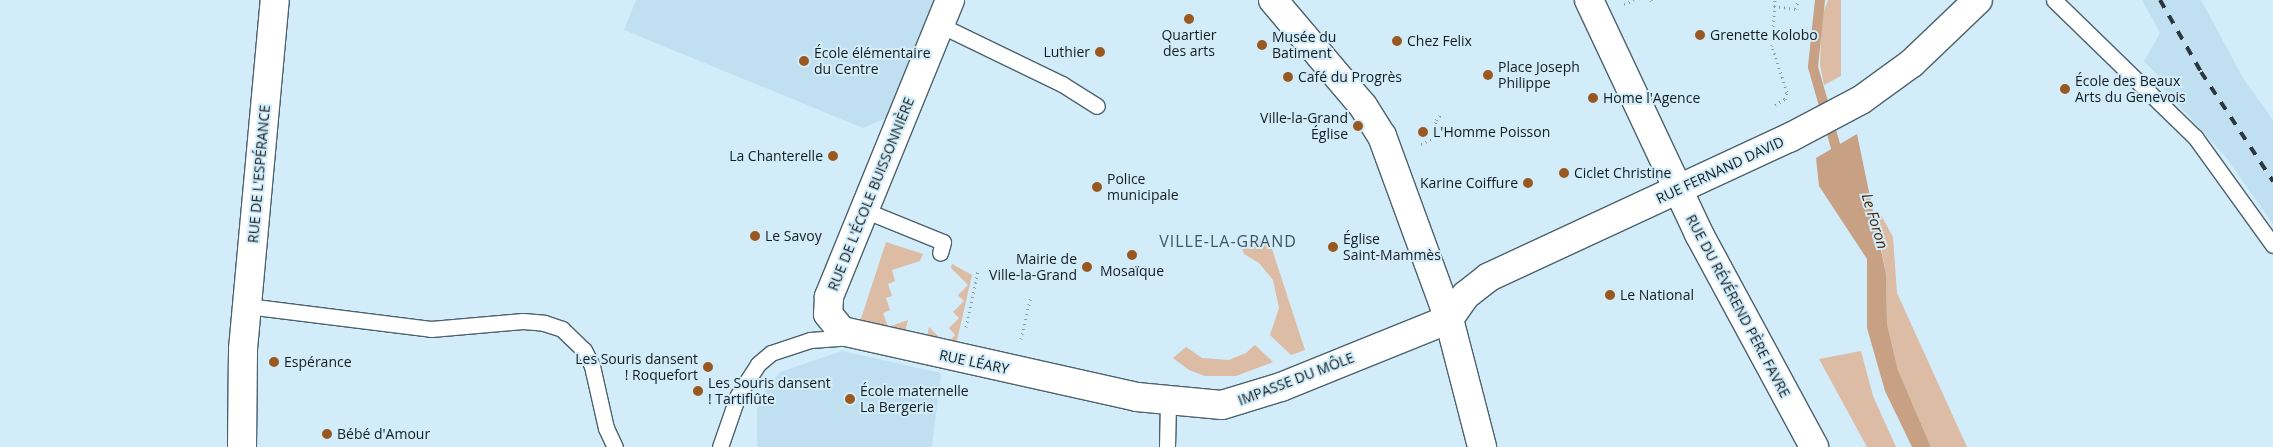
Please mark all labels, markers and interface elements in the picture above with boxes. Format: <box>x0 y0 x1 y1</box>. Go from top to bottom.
marker: Quartier des arts <box>1183 13 1195 25</box>
place label: Quartier des arts <box>1161 27 1217 59</box>
place label: Grenette Kolobo <box>1710 27 1818 43</box>
place label: Musée du Batiment <box>1272 29 1336 62</box>
marker: Grenette Kolobo <box>1694 29 1706 41</box>
place label: Chez Felix <box>1407 33 1472 49</box>
marker: Chez Felix <box>1391 35 1403 47</box>
marker: Musée du Batiment <box>1256 39 1268 51</box>
place label: Luthier <box>1043 44 1090 60</box>
place label: École élémentaire du Centre <box>814 45 930 78</box>
marker: Luthier <box>1094 46 1106 58</box>
marker: École élémentaire du Centre <box>798 55 810 67</box>
place label: Place Joseph Philippe <box>1498 59 1580 92</box>
place label: Café du Progrès <box>1298 69 1402 85</box>
marker: Place Joseph Philippe <box>1482 69 1494 81</box>
marker: Café du Progrès <box>1282 71 1294 83</box>
place label: École des Beaux Arts du Genevois <box>2075 73 2186 105</box>
marker: École des Beaux Arts du Genevois <box>2059 83 2071 95</box>
place label: Home l'Agence <box>1603 90 1700 106</box>
marker: Home l'Agence <box>1587 92 1599 104</box>
street label: RUE DE L'ÉCOLE BUISSONNIÈRE <box>824 95 918 293</box>
street label: RUE DE L'ESPÉRANCE <box>245 104 273 244</box>
place label: Ville-la-Grand Église <box>1260 110 1348 142</box>
marker: Ville-la-Grand Église <box>1352 120 1364 132</box>
place label: L'Homme Poisson <box>1433 124 1550 140</box>
marker: L'Homme Poisson <box>1417 126 1429 138</box>
street label: RUE FERNAND DAVID <box>1653 133 1787 207</box>
place label: La Chanterelle <box>729 148 823 164</box>
marker: La Chanterelle <box>827 150 839 162</box>
place label: Ciclet Christine <box>1574 165 1671 181</box>
marker: Ciclet Christine <box>1558 167 1570 179</box>
place label: Police municipale <box>1107 171 1179 203</box>
place label: Karine Coiffure <box>1420 175 1518 191</box>
marker: Karine Coiffure <box>1522 177 1534 189</box>
marker: Police municipale <box>1091 181 1103 193</box>
water label: Le Foron <box>1858 191 1892 251</box>
street label: RUE DU RÉVÉREND PÈRE FAVRE <box>1683 212 1793 400</box>
place label: Le Savoy <box>765 228 822 244</box>
marker: Le Savoy <box>749 230 761 242</box>
district label: VILLE-LA-GRAND <box>1157 231 1299 251</box>
place label: Église Saint-Mammès <box>1343 231 1441 264</box>
marker: Église Saint-Mammès <box>1327 241 1339 253</box>
marker: Mosaïque <box>1126 249 1138 261</box>
place label: Mairie de Ville-la-Grand <box>989 251 1077 284</box>
marker: Mairie de Ville-la-Grand <box>1081 261 1093 273</box>
place label: Mosaïque <box>1100 263 1164 279</box>
place label: Le National <box>1620 287 1694 303</box>
marker: Le National <box>1604 289 1616 301</box>
street label: RUE LÉARY <box>938 346 1010 378</box>
street label: IMPASSE DU MÔLE <box>1236 349 1356 409</box>
place label: Les Souris dansent ! Roquefort <box>575 351 698 384</box>
place label: Espérance <box>284 354 352 370</box>
marker: Espérance <box>268 356 280 368</box>
marker: Les Souris dansent ! Roquefort <box>702 361 714 373</box>
place label: Les Souris dansent ! Tartiflûte <box>708 375 831 408</box>
place label: École maternelle La Bergerie <box>860 383 969 416</box>
marker: Les Souris dansent ! Tartiflûte <box>692 385 704 397</box>
marker: École maternelle La Bergerie <box>844 393 856 405</box>
place label: Bébé d'Amour <box>337 426 430 442</box>
marker: Bébé d'Amour <box>321 428 333 440</box>

